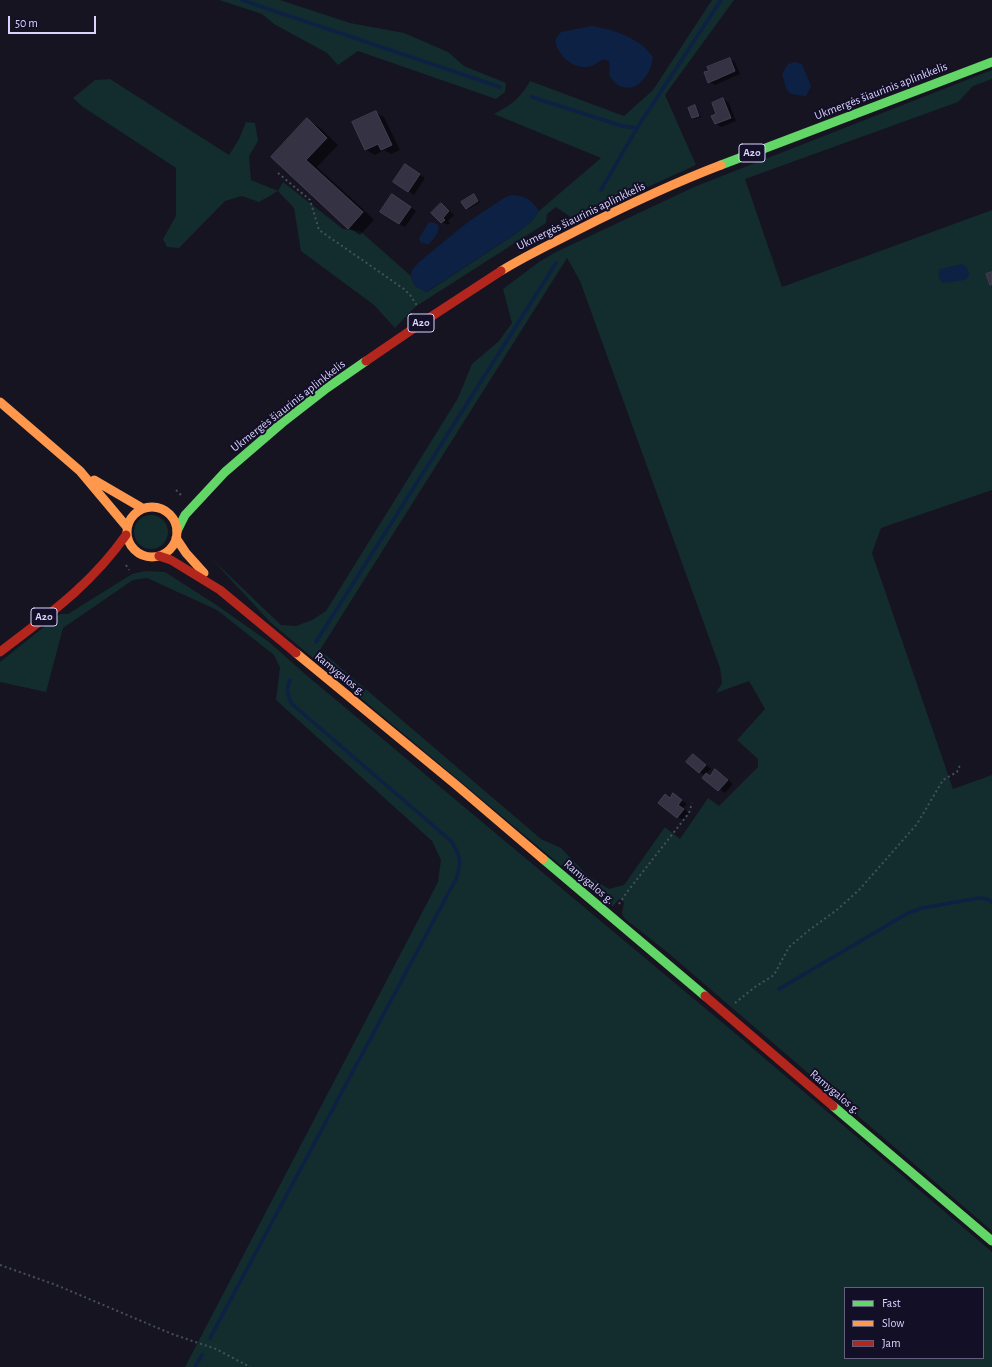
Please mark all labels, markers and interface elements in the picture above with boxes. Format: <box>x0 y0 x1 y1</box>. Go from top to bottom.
scale bar <box>10 8 98 34</box>
text: 50 m <box>15 17 38 29</box>
street label: Ukmergės šiaurinis aplinkkelis <box>812 59 950 123</box>
road number: A20 <box>739 144 765 162</box>
street label: Ukmergės šiaurinis aplinkkelis <box>514 179 648 253</box>
road number: A20 <box>408 314 434 332</box>
street label: Ukmergės šiaurinis aplinkkelis <box>228 357 348 455</box>
road number: A20 <box>31 608 57 626</box>
street label: Ramygalos g. <box>312 649 368 699</box>
street label: Ramygalos g. <box>561 857 617 907</box>
street label: Ramygalos g. <box>807 1067 863 1117</box>
legend <box>844 1287 984 1359</box>
text: Fast <box>882 1297 901 1309</box>
text: Slow <box>882 1317 904 1329</box>
text: Jam <box>882 1337 901 1349</box>

